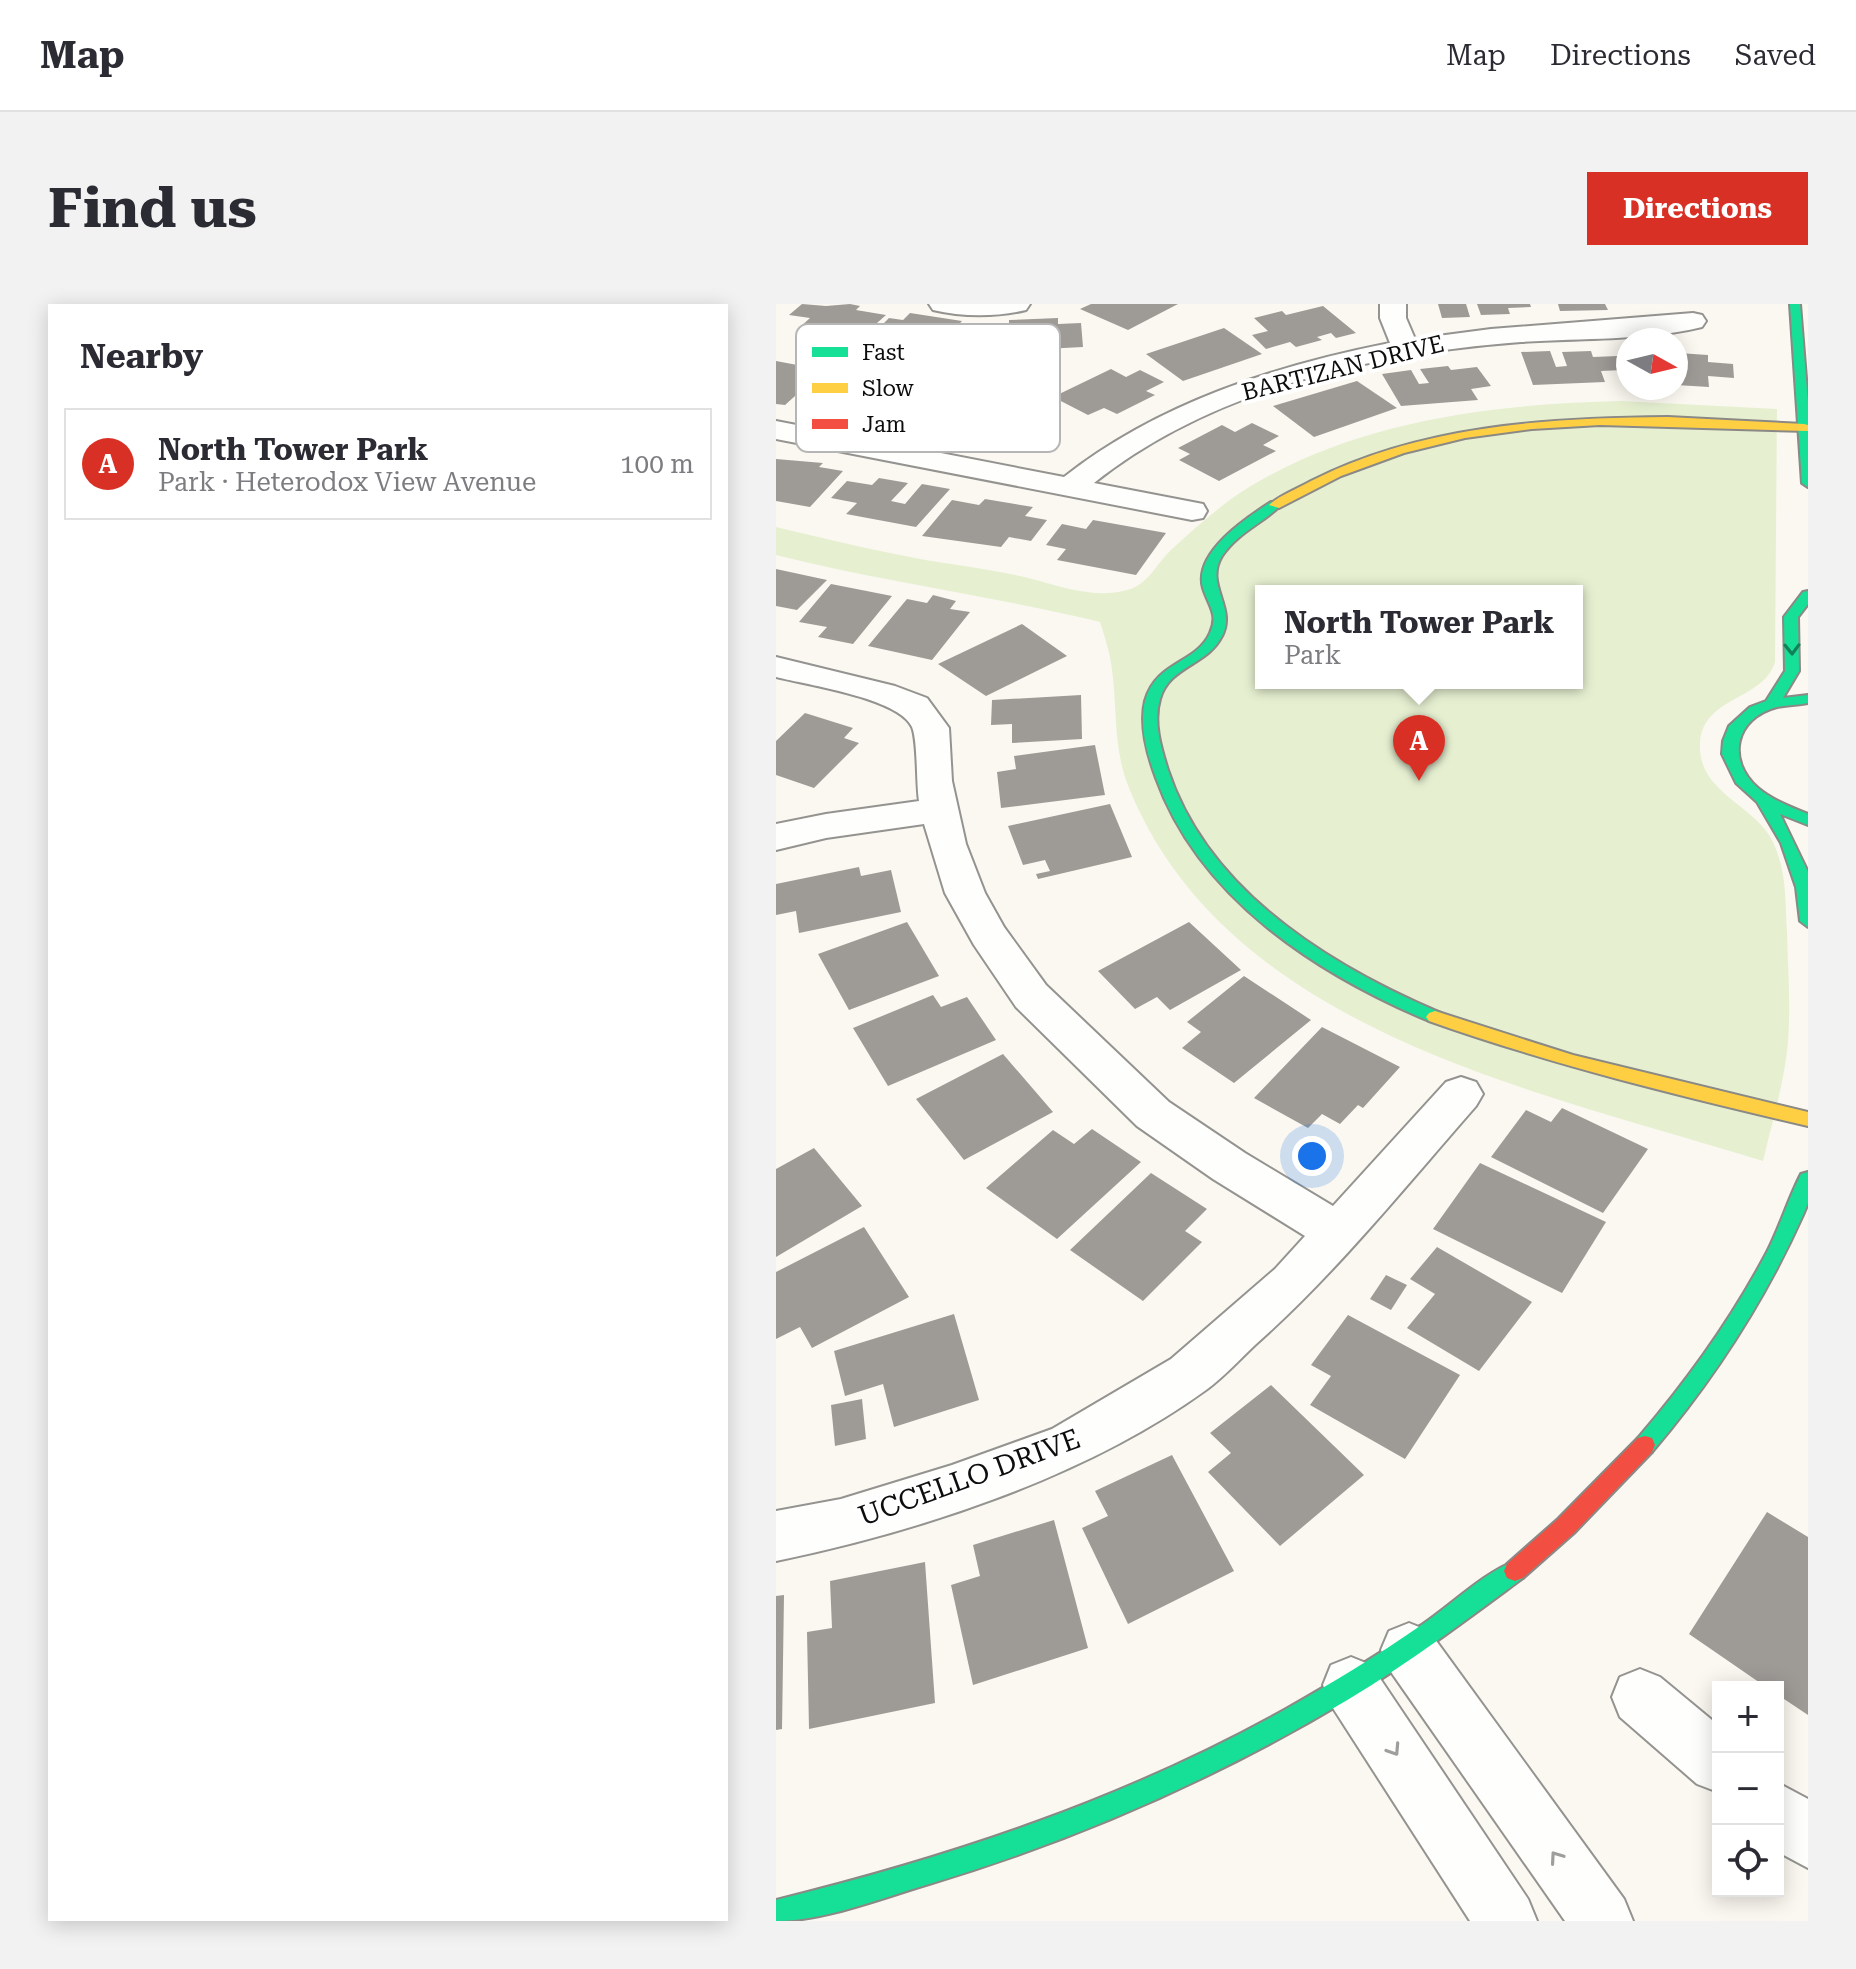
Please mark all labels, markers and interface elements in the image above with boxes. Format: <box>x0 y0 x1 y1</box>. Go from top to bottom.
text: Map <box>40 33 125 77</box>
text: Map <box>1446 39 1506 72</box>
text: Directions <box>1550 39 1691 72</box>
text: Saved <box>1735 39 1816 72</box>
button: Directions <box>1587 172 1808 245</box>
text: Find us <box>48 175 257 241</box>
legend <box>796 324 1060 452</box>
north arrow <box>1616 328 1688 400</box>
street label: BARTIZAN DRIVE <box>1239 329 1447 407</box>
text: Nearby <box>80 336 203 376</box>
text: Fast <box>862 340 905 365</box>
text: Slow <box>862 376 915 401</box>
text: Jam <box>862 412 906 437</box>
text: North Tower Park <box>158 432 428 467</box>
text: A <box>99 449 117 479</box>
text: 100 m <box>620 449 694 479</box>
text: Park · Heterodox View Avenue <box>158 467 536 497</box>
popup <box>1255 585 1583 689</box>
text: North Tower Park <box>1284 605 1554 640</box>
text: Park <box>1284 640 1341 670</box>
one-way arrow <box>1783 643 1801 656</box>
pin: A <box>1393 715 1445 781</box>
your location <box>1292 1136 1332 1176</box>
street label: UCCELLO DRIVE <box>854 1422 1085 1533</box>
map controls <box>1712 1681 1784 1897</box>
button: + <box>1712 1681 1784 1753</box>
one-way arrow <box>1384 1741 1399 1755</box>
button: − <box>1712 1753 1784 1825</box>
button: locate <box>1712 1825 1784 1897</box>
one-way arrow <box>1552 1852 1566 1866</box>

